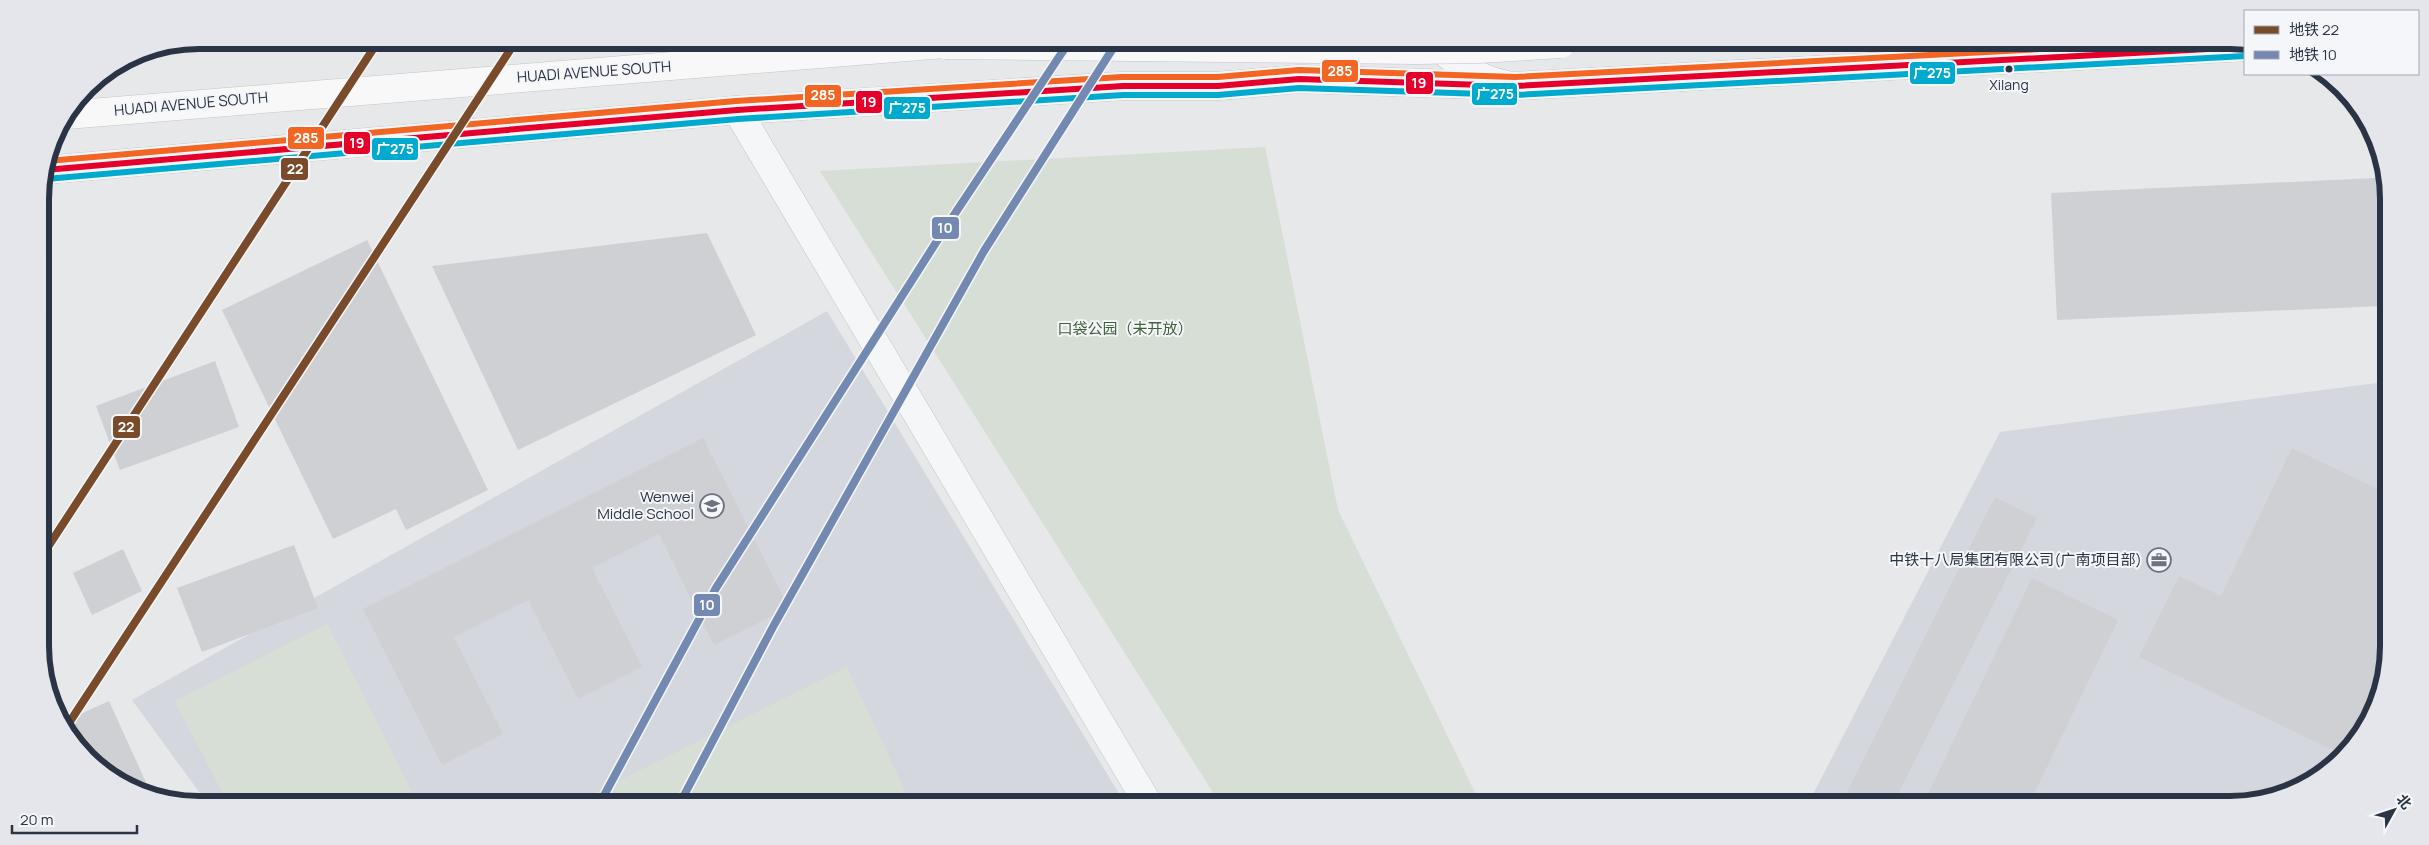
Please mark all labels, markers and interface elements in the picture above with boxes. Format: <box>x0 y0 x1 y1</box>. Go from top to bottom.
legend <box>2244 10 2419 75</box>
text: 地铁 22 <box>2289 19 2339 40</box>
text: 地铁 10 <box>2289 44 2337 65</box>
street label: HUADI AVENUE SOUTH <box>516 56 672 87</box>
line badge: 285 <box>1321 59 1359 83</box>
text: 285 <box>1327 61 1353 80</box>
line badge: 广275 <box>1909 61 1956 85</box>
text: 广275 <box>1913 63 1951 82</box>
marker: Xilang <box>2004 64 2014 74</box>
line badge: 19 <box>1405 71 1434 95</box>
text: 19 <box>1412 73 1426 92</box>
place label: Xilang <box>1989 75 2029 94</box>
line badge: 广275 <box>1471 82 1518 106</box>
line badge: 285 <box>804 84 842 108</box>
text: 广275 <box>1476 84 1514 103</box>
text: 285 <box>810 85 836 104</box>
street label: HUADI AVENUE SOUTH <box>113 86 269 121</box>
line badge: 19 <box>855 90 883 114</box>
text: 19 <box>862 92 876 111</box>
line badge: 广275 <box>883 96 931 120</box>
text: 广275 <box>888 98 926 117</box>
line badge: 285 <box>287 126 325 150</box>
text: 285 <box>293 128 319 147</box>
line badge: 19 <box>343 131 371 155</box>
text: 19 <box>350 133 364 152</box>
line badge: 广275 <box>371 137 419 161</box>
text: 广275 <box>376 139 414 158</box>
line badge: 22 <box>280 157 309 181</box>
text: 22 <box>287 159 303 178</box>
line badge: 10 <box>931 216 960 240</box>
text: 10 <box>937 218 953 237</box>
park label: 口袋公园（未开放） <box>1057 318 1193 339</box>
line badge: 22 <box>112 415 141 439</box>
text: 22 <box>118 417 134 436</box>
place label: Wenwei Middle School <box>597 486 694 524</box>
school or university icon: Wenwei Middle School <box>699 493 725 519</box>
office icon: 中铁十八局集团有限公司(广南项目部) <box>2146 547 2172 573</box>
place label: 中铁十八局集团有限公司(广南项目部) <box>1889 549 2142 570</box>
line badge: 10 <box>693 593 721 617</box>
text: 10 <box>699 595 715 614</box>
north arrow <box>2369 785 2419 835</box>
text: 北 <box>2393 790 2416 813</box>
scale bar <box>12 802 138 834</box>
text: 20 m <box>20 809 53 830</box>

